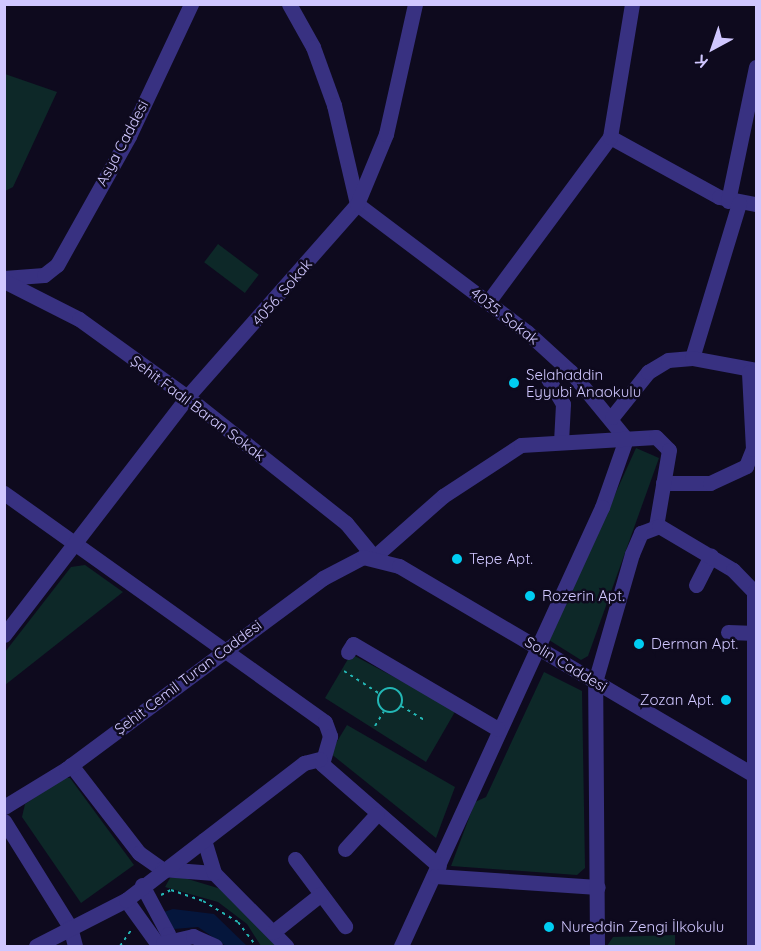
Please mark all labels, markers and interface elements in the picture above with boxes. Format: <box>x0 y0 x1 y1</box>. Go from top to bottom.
north arrow <box>683 18 743 78</box>
text: K <box>691 51 712 73</box>
street label: Asya Caddesi <box>92 97 152 189</box>
street label: 4056. Sokak <box>248 255 316 329</box>
street label: 4035. Sokak <box>467 284 543 348</box>
street label: Şehit Fadıl Baran Sokak <box>127 352 269 464</box>
place label: Selahaddin Eyyubi Anaokulu <box>526 365 641 400</box>
marker: Selahaddin Eyyubi Anaokulu <box>507 376 521 390</box>
place label: Tepe Apt. <box>469 550 533 568</box>
marker: Tepe Apt. <box>450 552 464 566</box>
place label: Rozerin Apt. <box>542 587 625 605</box>
marker: Rozerin Apt. <box>523 589 537 603</box>
street label: Şehit Cemil Turan Caddesi <box>111 616 265 738</box>
street label: Solin Caddesi <box>522 632 610 696</box>
place label: Derman Apt. <box>651 635 738 653</box>
marker: Derman Apt. <box>632 637 646 651</box>
place label: Zozan Apt. <box>640 691 714 709</box>
marker: Zozan Apt. <box>719 693 733 707</box>
place label: Nureddin Zengi İlkokulu <box>561 918 724 936</box>
marker: Nureddin Zengi İlkokulu <box>542 920 556 934</box>

